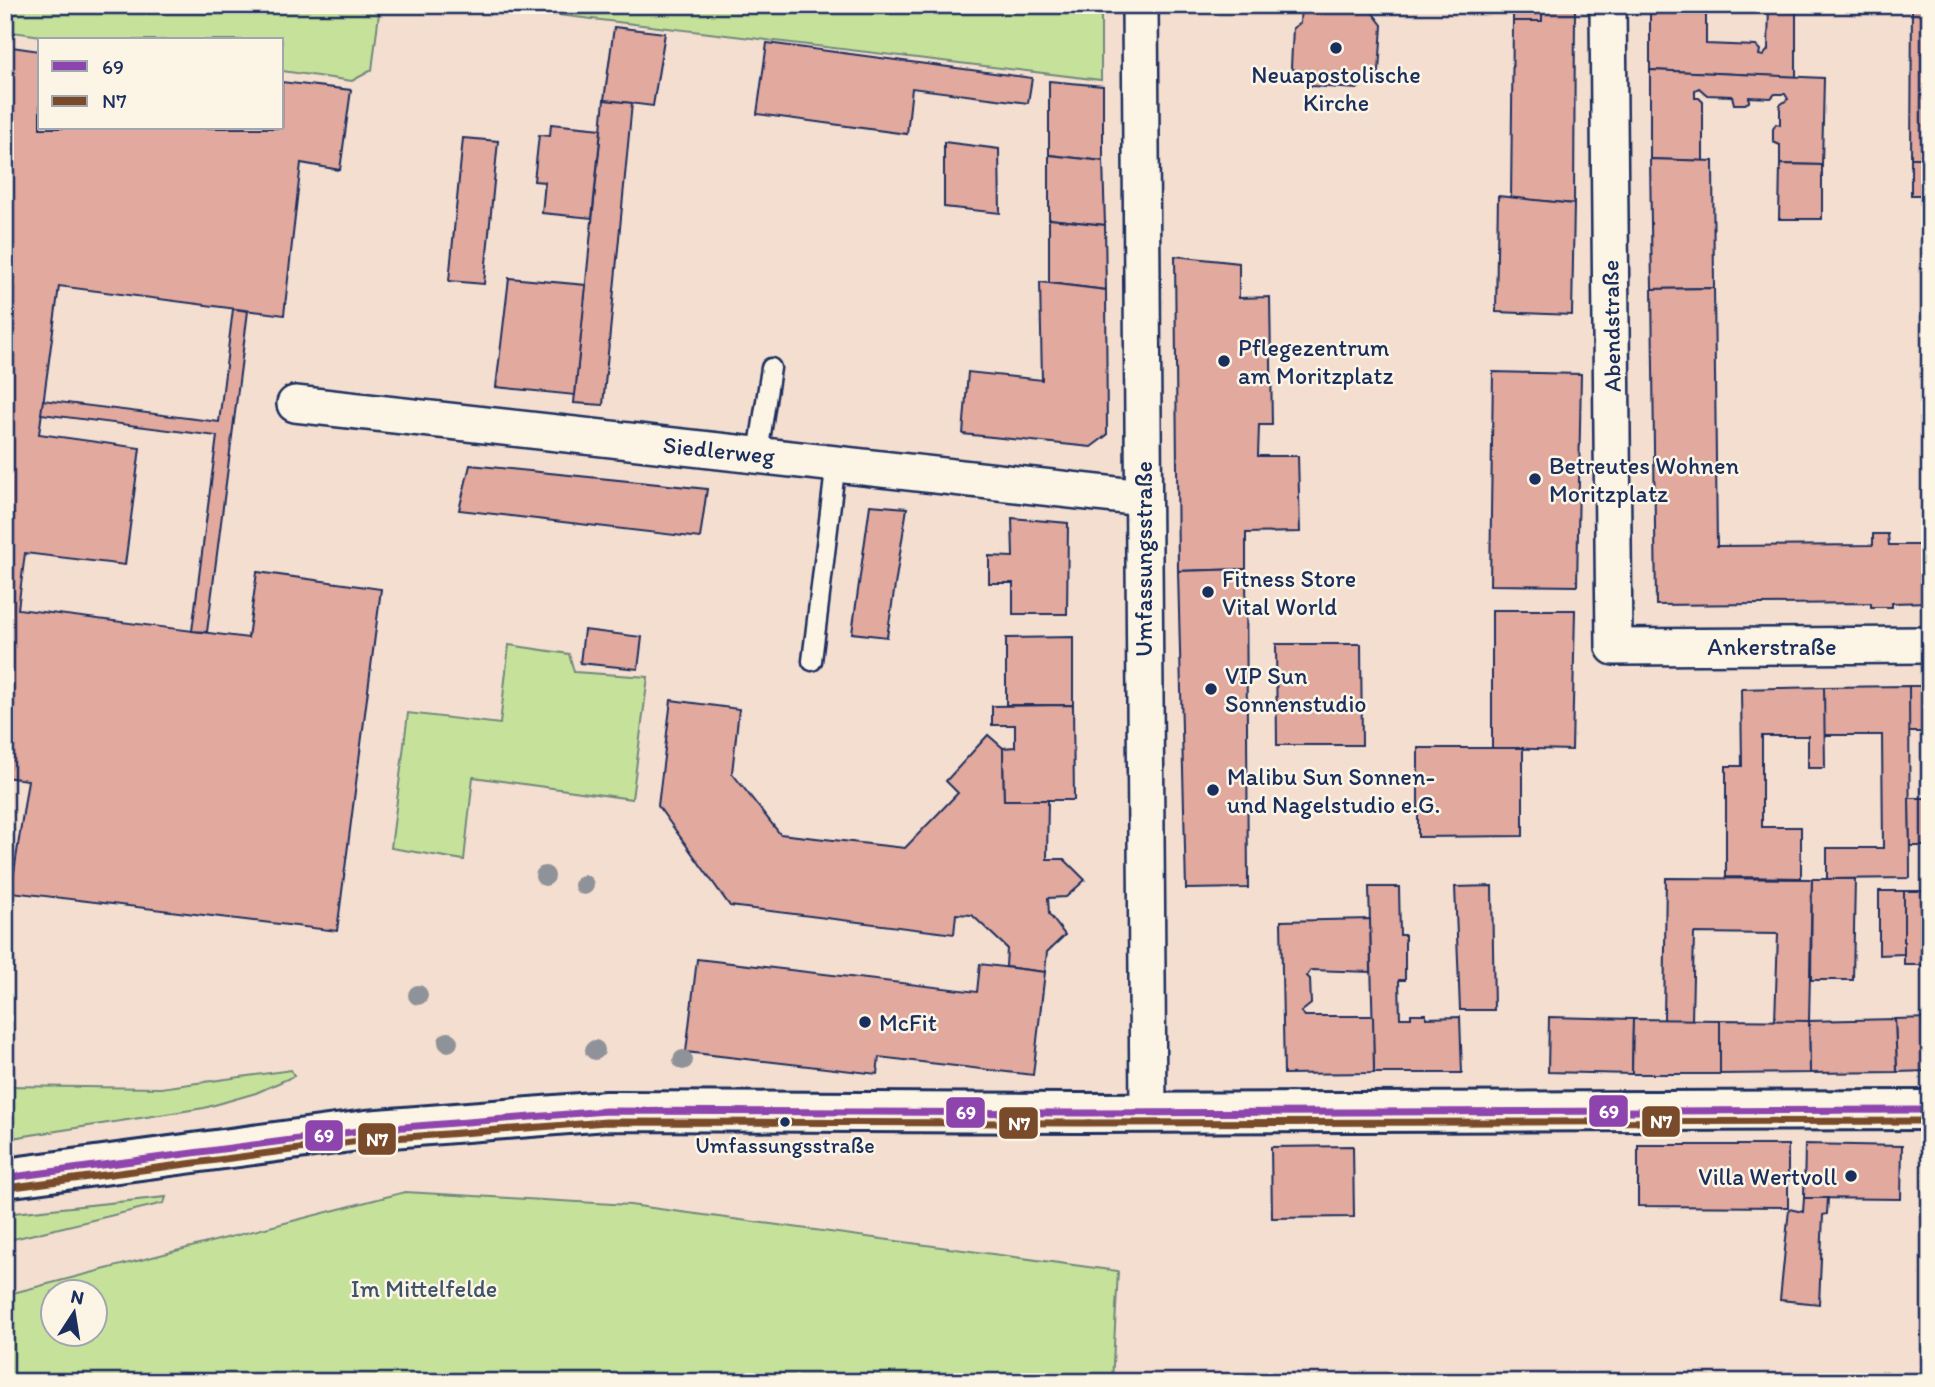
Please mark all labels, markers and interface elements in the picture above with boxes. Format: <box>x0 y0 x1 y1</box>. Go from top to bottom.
legend <box>38 38 284 130</box>
marker: Neuapostolische Kirche <box>1328 40 1344 56</box>
text: 69 <box>102 54 124 79</box>
place label: Neuapostolische Kirche <box>1251 60 1421 117</box>
text: N7 <box>102 88 127 113</box>
street label: Abendstraße <box>1595 260 1627 392</box>
place label: Pflegezentrum am Moritzplatz <box>1238 333 1393 390</box>
marker: Pflegezentrum am Moritzplatz <box>1216 353 1232 369</box>
street label: Siedlerweg <box>662 430 777 470</box>
place label: Betreutes Wohnen Moritzplatz <box>1549 451 1739 508</box>
street label: Umfassungsstraße <box>1129 461 1158 657</box>
marker: Betreutes Wohnen Moritzplatz <box>1527 471 1543 487</box>
place label: Fitness Store Vital World <box>1222 564 1356 621</box>
marker: Fitness Store Vital World <box>1200 584 1216 600</box>
street label: Ankerstraße <box>1707 632 1837 661</box>
place label: VIP Sun Sonnenstudio <box>1225 661 1367 718</box>
marker: VIP Sun Sonnenstudio <box>1203 681 1219 697</box>
place label: Malibu Sun Sonnen- und Nagelstudio e.G. <box>1227 762 1441 819</box>
marker: Malibu Sun Sonnen- und Nagelstudio e.G. <box>1205 782 1221 798</box>
place label: McFit <box>879 1008 937 1037</box>
marker: McFit <box>857 1014 873 1030</box>
line badge: 69 <box>1588 1094 1629 1128</box>
line badge: 69 <box>945 1096 986 1129</box>
text: 69 <box>1599 1100 1619 1123</box>
text: 69 <box>956 1101 976 1124</box>
line badge: N7 <box>1641 1105 1681 1138</box>
line badge: N7 <box>998 1106 1039 1140</box>
text: N7 <box>1650 1110 1673 1133</box>
text: N7 <box>1008 1112 1031 1135</box>
marker: Umfassungsstraße <box>778 1115 792 1129</box>
line badge: 69 <box>304 1119 344 1152</box>
line badge: N7 <box>357 1122 397 1156</box>
text: 69 <box>314 1124 334 1147</box>
text: N7 <box>366 1128 389 1151</box>
place label: Umfassungsstraße <box>695 1132 875 1159</box>
place label: Villa Wertvoll <box>1698 1162 1837 1191</box>
marker: Villa Wertvoll <box>1843 1168 1859 1184</box>
park label: Im Mittelfelde <box>351 1274 497 1303</box>
north arrow <box>38 1278 108 1348</box>
text: N <box>69 1284 86 1309</box>

